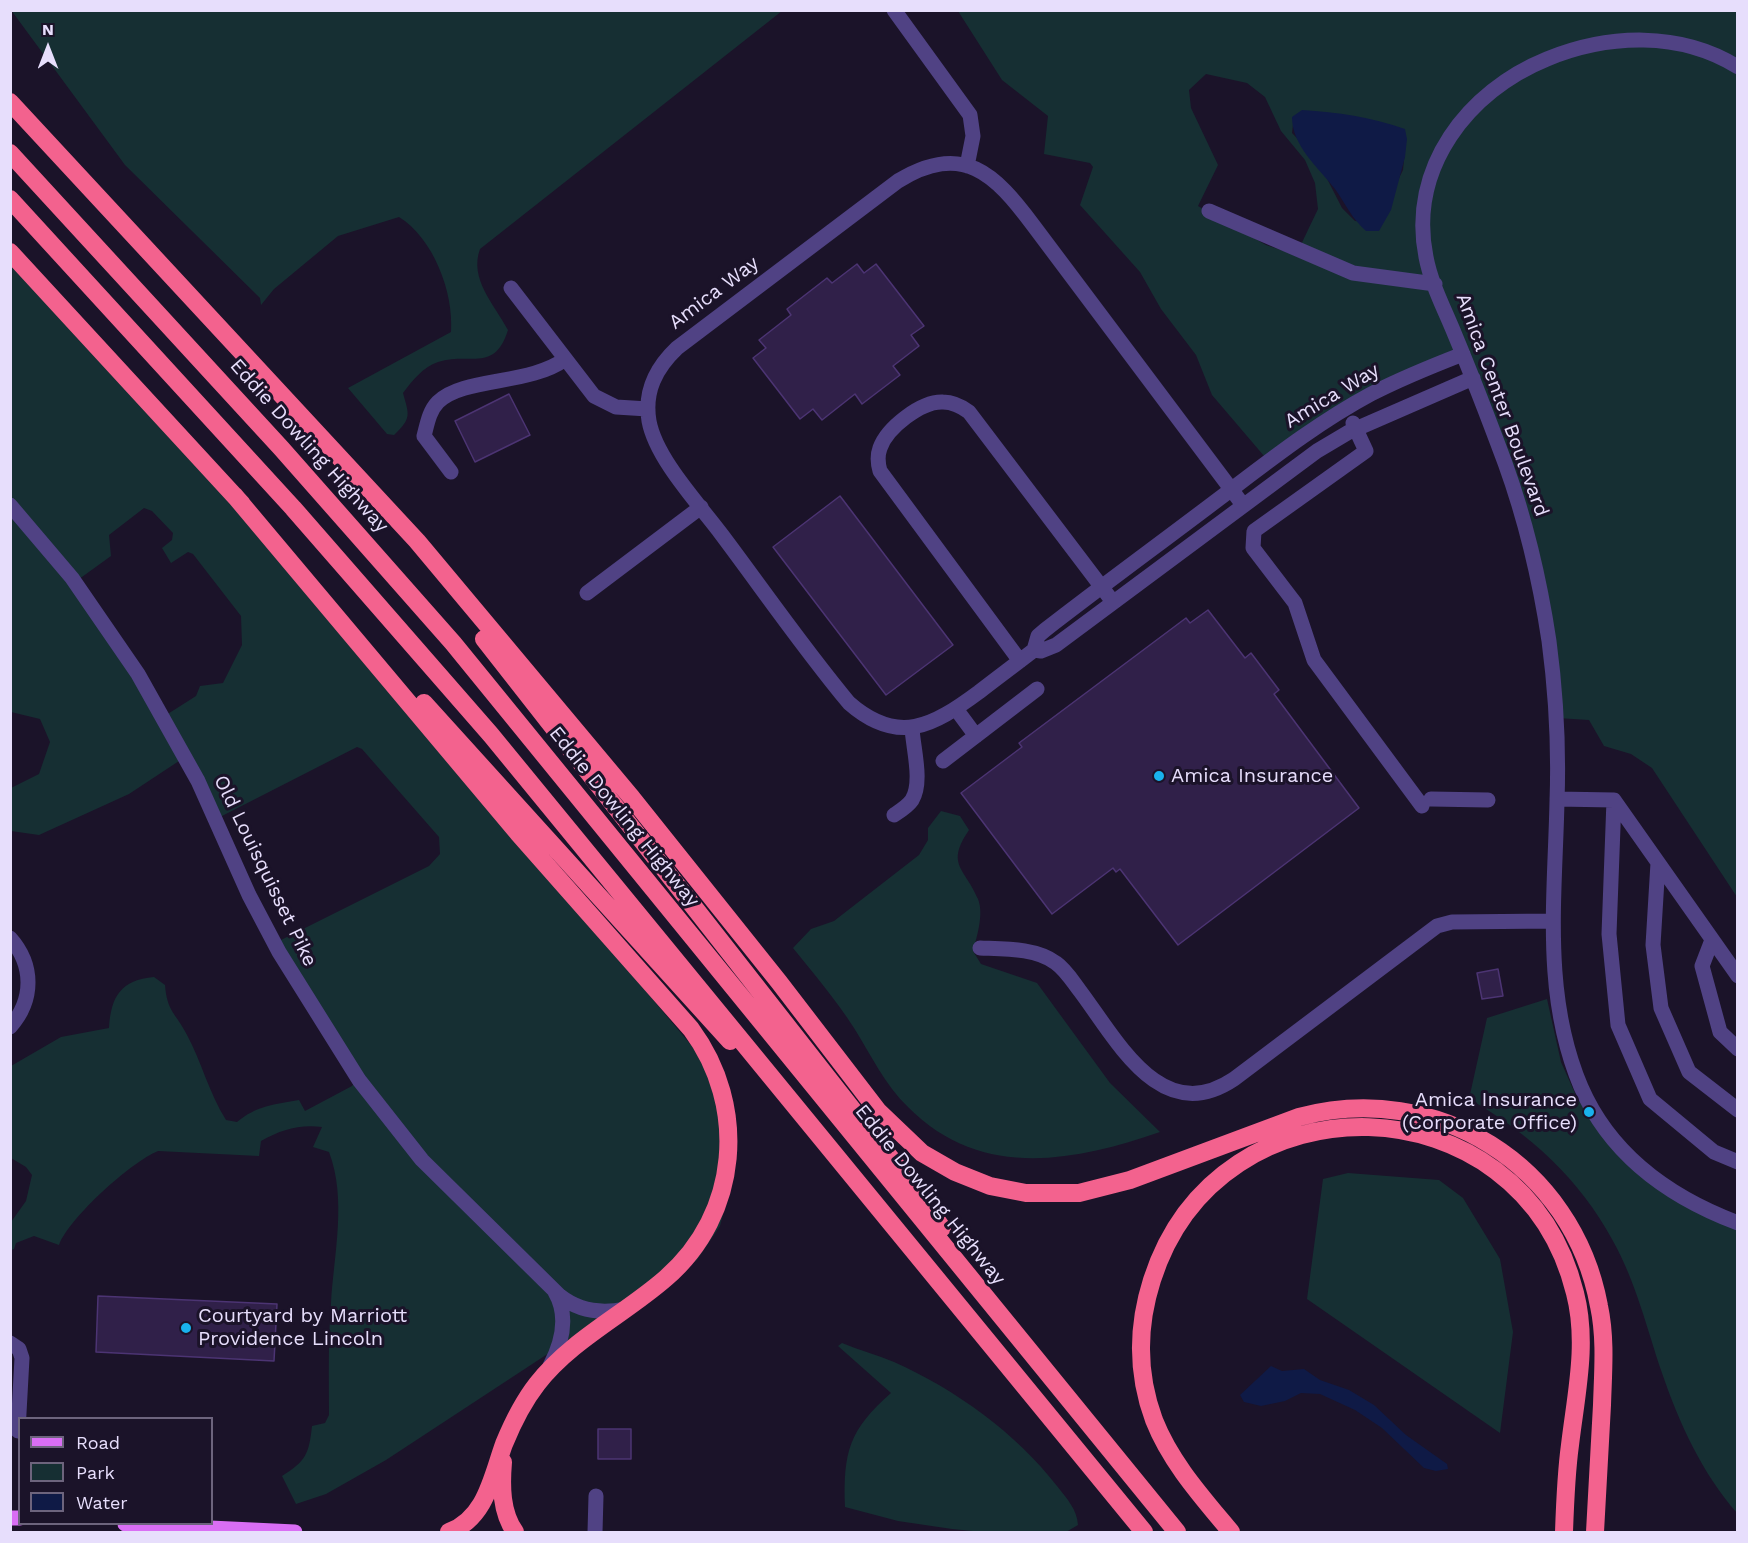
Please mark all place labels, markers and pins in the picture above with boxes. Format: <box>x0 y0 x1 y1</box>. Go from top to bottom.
place label: Amica Insurance <box>1171 764 1333 788</box>
marker: Amica Insurance <box>1152 769 1166 783</box>
place label: Amica Insurance (Corporate Office) <box>1402 1088 1577 1135</box>
marker: Amica Insurance (Corporate Office) <box>1582 1105 1596 1119</box>
place label: Courtyard by Marriott Providence Lincoln <box>198 1304 407 1351</box>
marker: Courtyard by Marriott Providence Lincoln <box>179 1321 193 1335</box>

